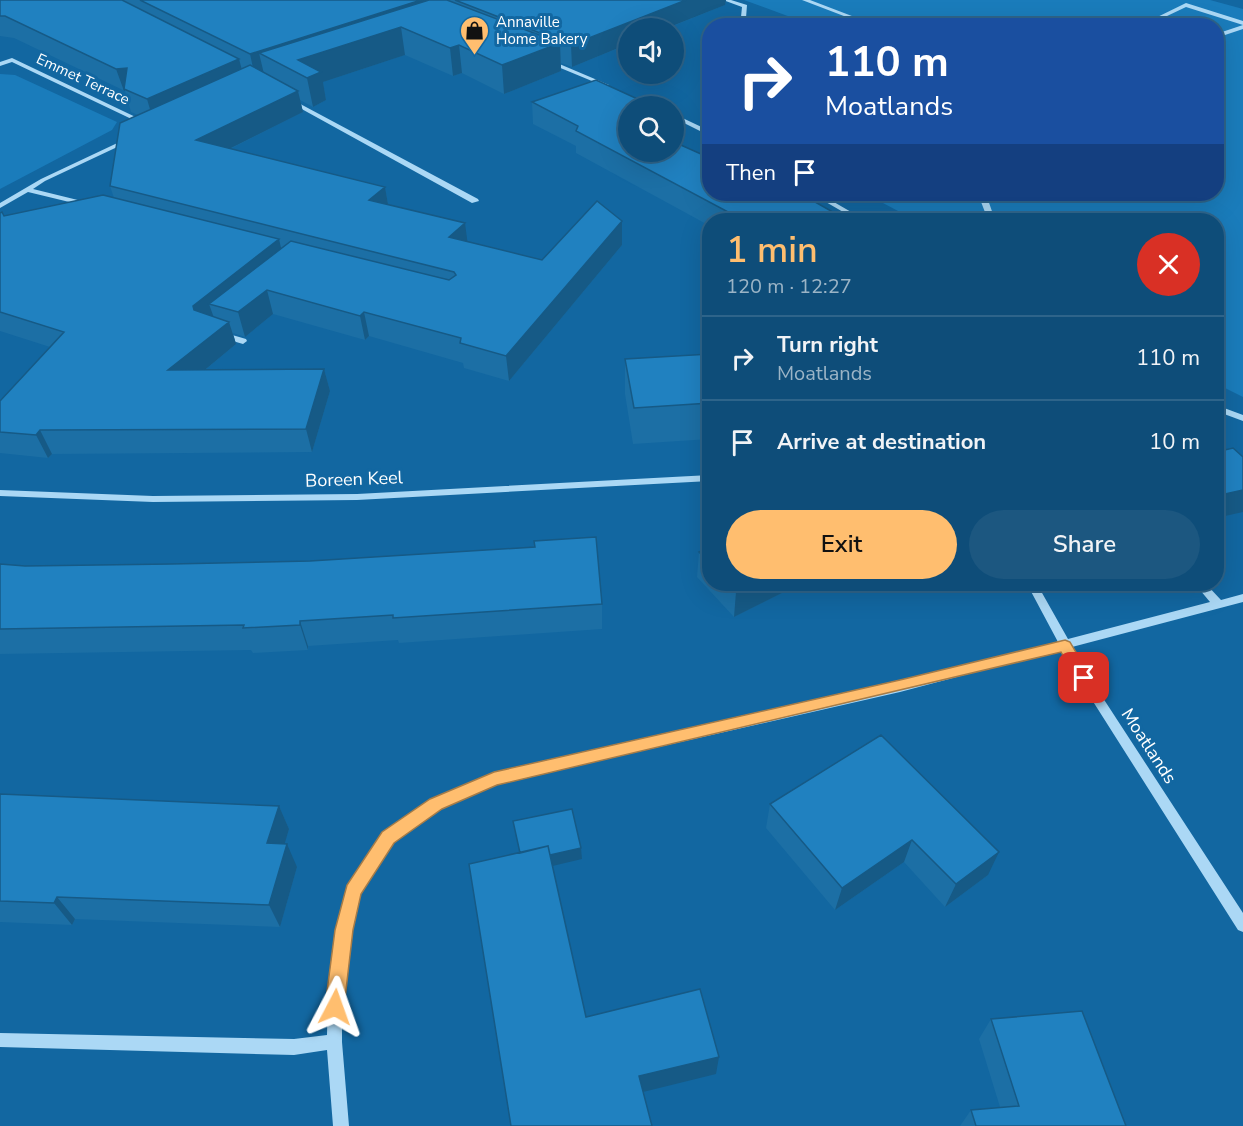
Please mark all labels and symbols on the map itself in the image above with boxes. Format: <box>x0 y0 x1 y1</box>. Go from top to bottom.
place label: Annaville Home Bakery <box>496 12 588 49</box>
shop icon: Annaville Home Bakery <box>459 15 491 57</box>
street label: Emmet Terrace <box>33 49 133 109</box>
street label: Boreen Keel <box>305 465 404 493</box>
pin <box>1058 652 1109 703</box>
street label: Moatlands <box>1116 704 1182 788</box>
position arrow <box>303 975 367 1039</box>

